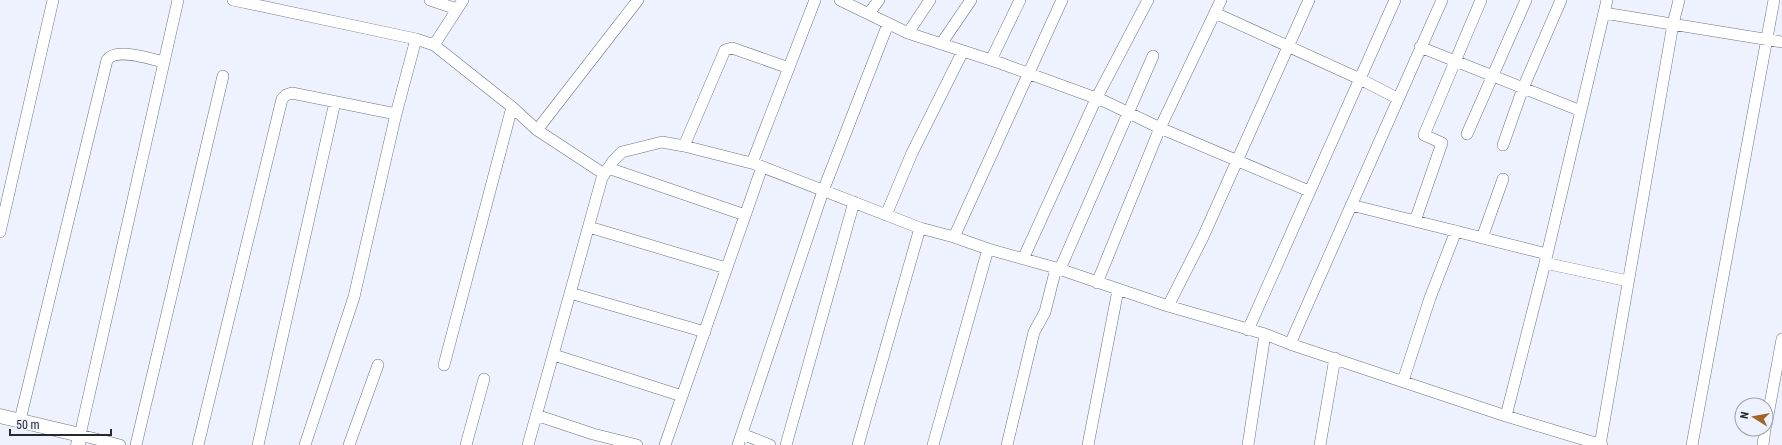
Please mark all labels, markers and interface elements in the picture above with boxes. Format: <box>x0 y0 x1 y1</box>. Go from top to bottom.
north arrow <box>1734 397 1774 437</box>
text: N <box>1738 410 1752 420</box>
scale bar <box>10 411 111 437</box>
text: 50 m <box>16 418 40 432</box>

